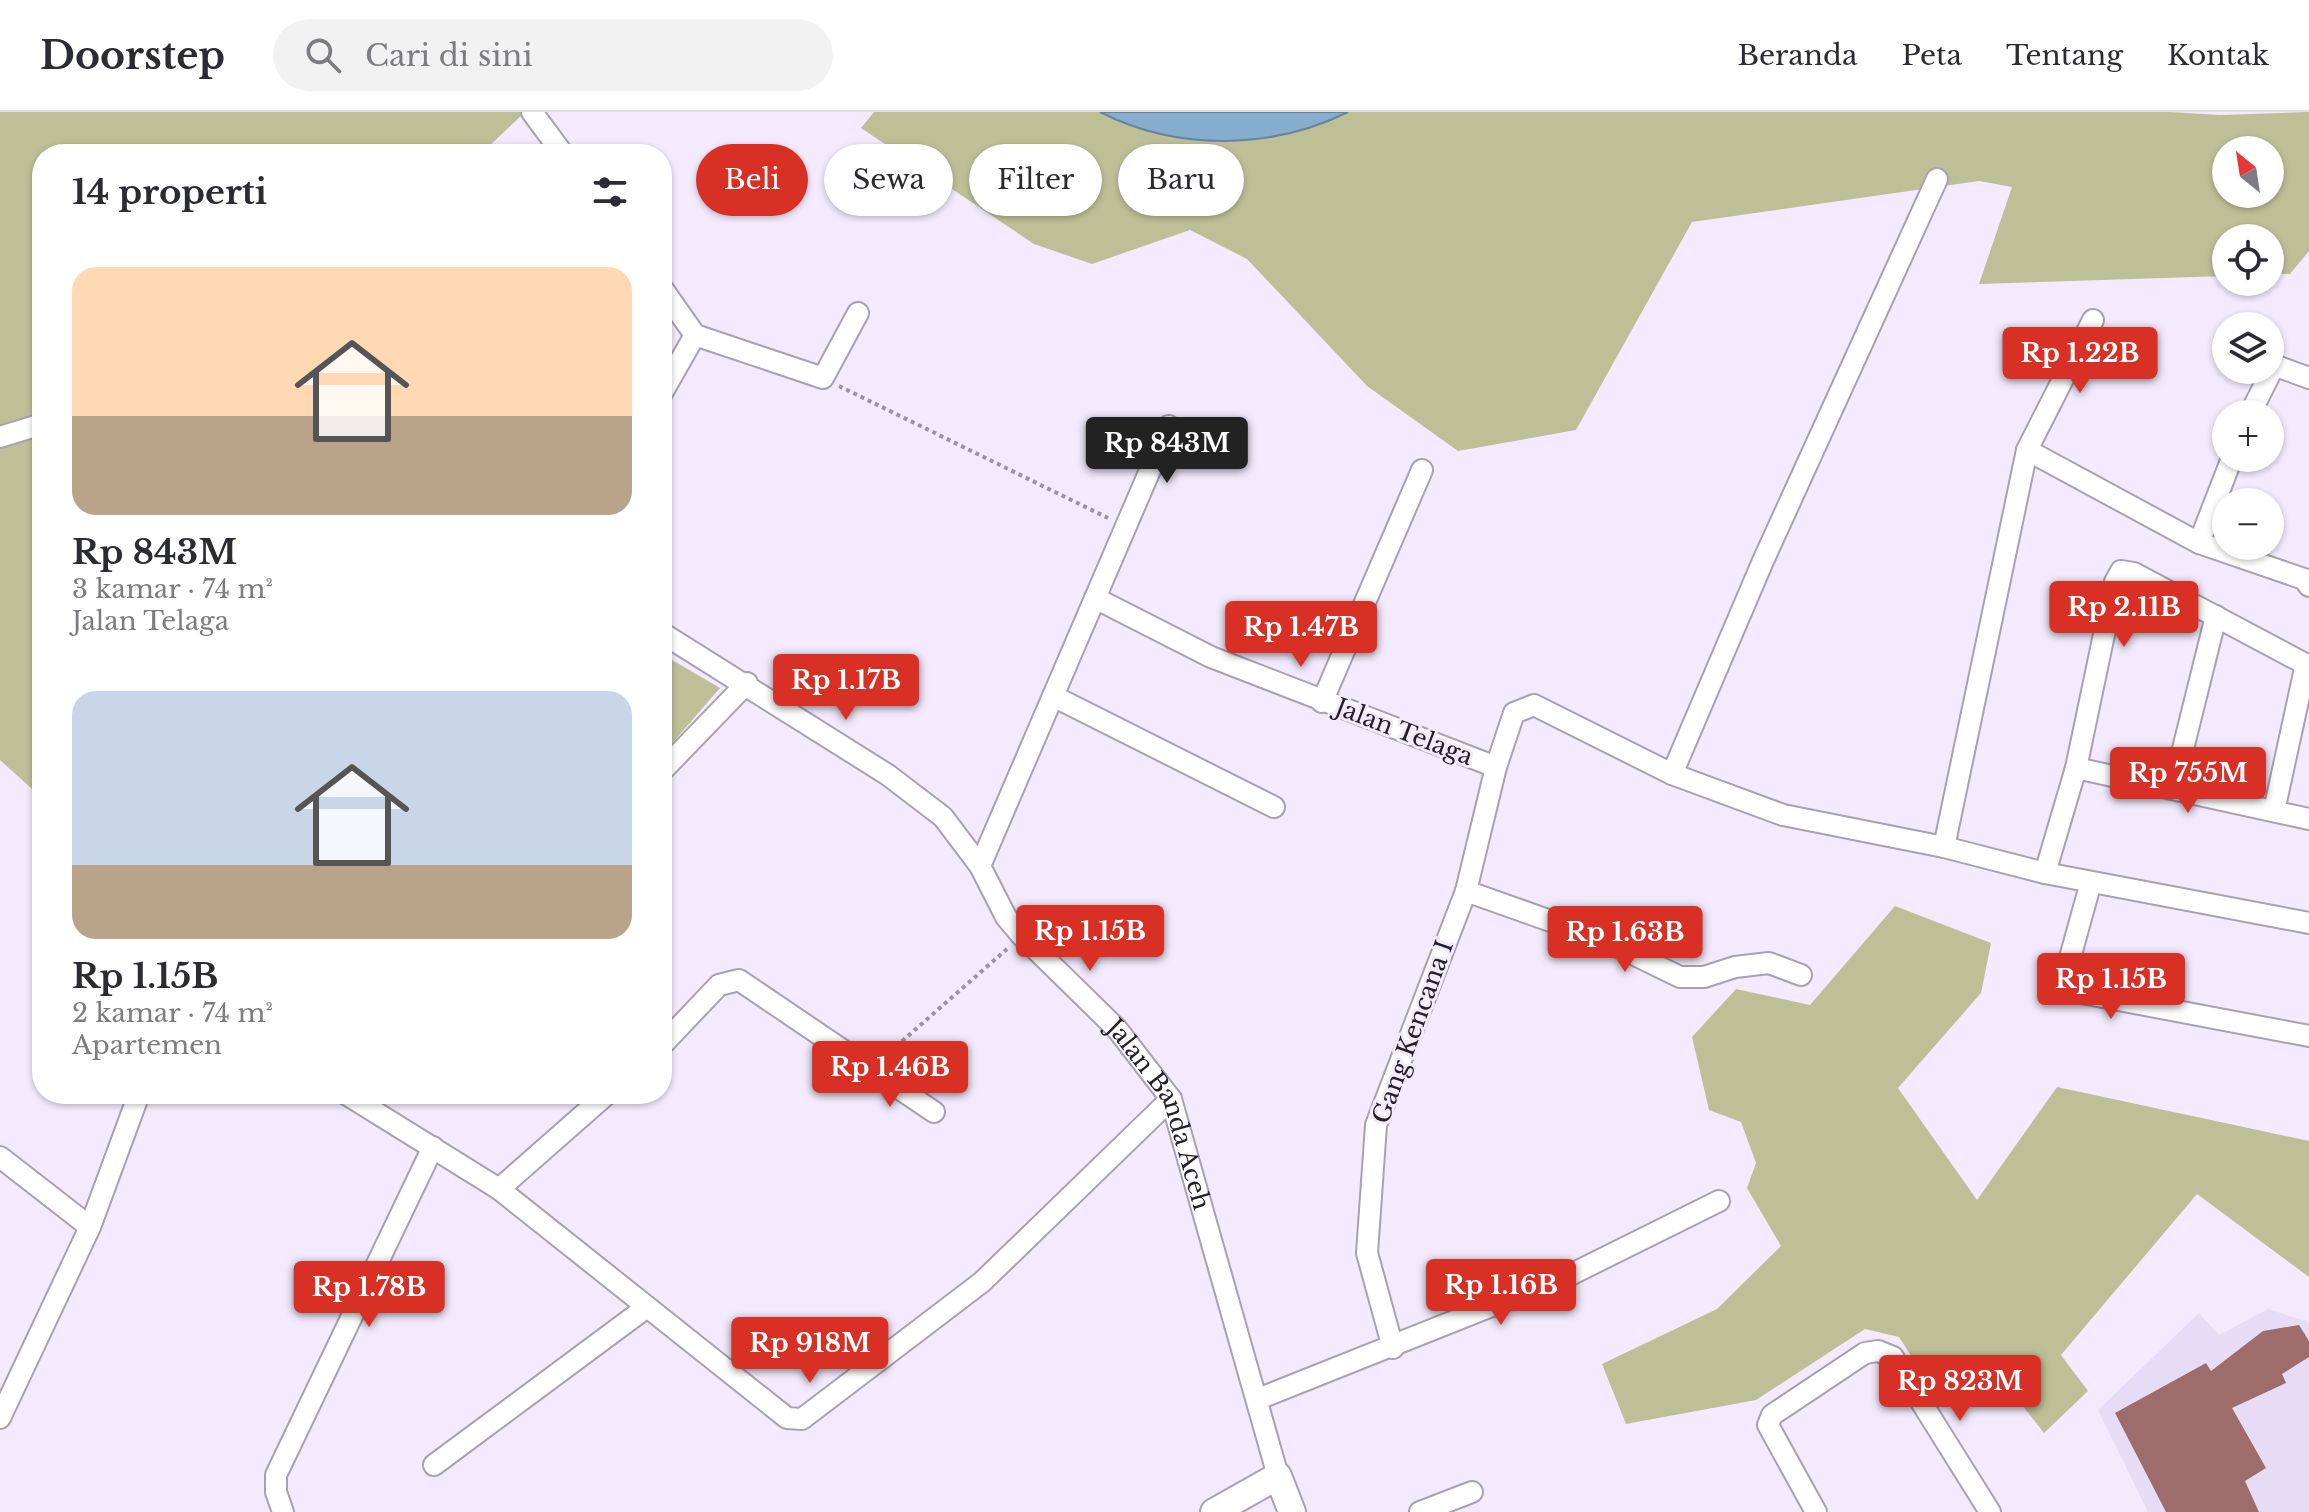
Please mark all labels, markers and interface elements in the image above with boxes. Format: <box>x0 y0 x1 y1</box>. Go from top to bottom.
search box <box>273 19 833 91</box>
text: Doorstep <box>40 32 225 79</box>
icon: search <box>301 33 345 77</box>
text: Cari di sini <box>365 37 533 74</box>
text: Beranda <box>1737 38 1858 73</box>
text: Peta <box>1902 38 1962 73</box>
text: Tentang <box>2006 38 2123 73</box>
text: Kontak <box>2167 38 2269 73</box>
north arrow <box>2212 136 2284 208</box>
map controls <box>2212 136 2284 560</box>
chip: Beli <box>696 144 808 216</box>
chip: Sewa <box>824 144 953 216</box>
chip: Filter <box>969 144 1102 216</box>
chip: Baru <box>1118 144 1244 216</box>
icon: filters <box>588 170 632 214</box>
text: 14 properti <box>72 171 267 213</box>
button: locate <box>2212 224 2284 296</box>
button: layers <box>2212 312 2284 384</box>
icon: home <box>280 319 424 463</box>
pin: Rp 1.22B <box>1997 327 2163 395</box>
text: Rp 1.22B <box>2021 337 2139 369</box>
button: + <box>2212 400 2284 472</box>
pin: Rp 843M <box>1093 417 1241 485</box>
text: Rp 843M <box>1104 427 1230 459</box>
button: − <box>2212 488 2284 560</box>
text: Rp 843M <box>72 531 237 573</box>
text: 3 kamar · 74 m² <box>72 573 273 605</box>
pin: Rp 2.11B <box>2041 581 2207 649</box>
text: Rp 2.11B <box>2067 591 2181 623</box>
pin: Rp 1.47B <box>1218 601 1384 669</box>
text: Jalan Telaga <box>72 605 229 637</box>
text: Rp 1.47B <box>1243 611 1359 643</box>
pin: Rp 1.17B <box>763 654 929 722</box>
text: Rp 1.17B <box>791 664 901 696</box>
street label: Jalan Telaga <box>1329 691 1478 771</box>
icon: home <box>280 743 424 887</box>
pin: Rp 755M <box>2114 747 2262 815</box>
text: Rp 755M <box>2128 757 2248 789</box>
pin: Rp 1.15B <box>1007 905 1173 973</box>
pin: Rp 1.63B <box>1542 906 1708 974</box>
text: Rp 1.15B <box>1034 915 1146 947</box>
text: Rp 1.63B <box>1566 916 1684 948</box>
street label: Gang Kencana I <box>1366 936 1459 1127</box>
pin: Rp 1.15B <box>2028 953 2194 1021</box>
text: Rp 1.15B <box>72 955 218 997</box>
text: Rp 1.15B <box>2055 963 2167 995</box>
text: 2 kamar · 74 m² <box>72 997 273 1029</box>
street label: Jalan Banda Aceh <box>1099 1010 1217 1213</box>
text: Apartemen <box>72 1029 222 1061</box>
pin: Rp 1.46B <box>807 1041 973 1109</box>
text: Rp 1.46B <box>830 1051 950 1083</box>
pin: Rp 1.16B <box>1418 1259 1584 1327</box>
pin: Rp 1.78B <box>286 1261 452 1329</box>
text: Rp 1.16B <box>1444 1269 1558 1301</box>
text: Rp 1.78B <box>312 1271 426 1303</box>
pin: Rp 918M <box>736 1317 884 1385</box>
text: Rp 918M <box>749 1327 871 1359</box>
pin: Rp 823M <box>1886 1355 2034 1423</box>
text: Rp 823M <box>1897 1365 2023 1397</box>

